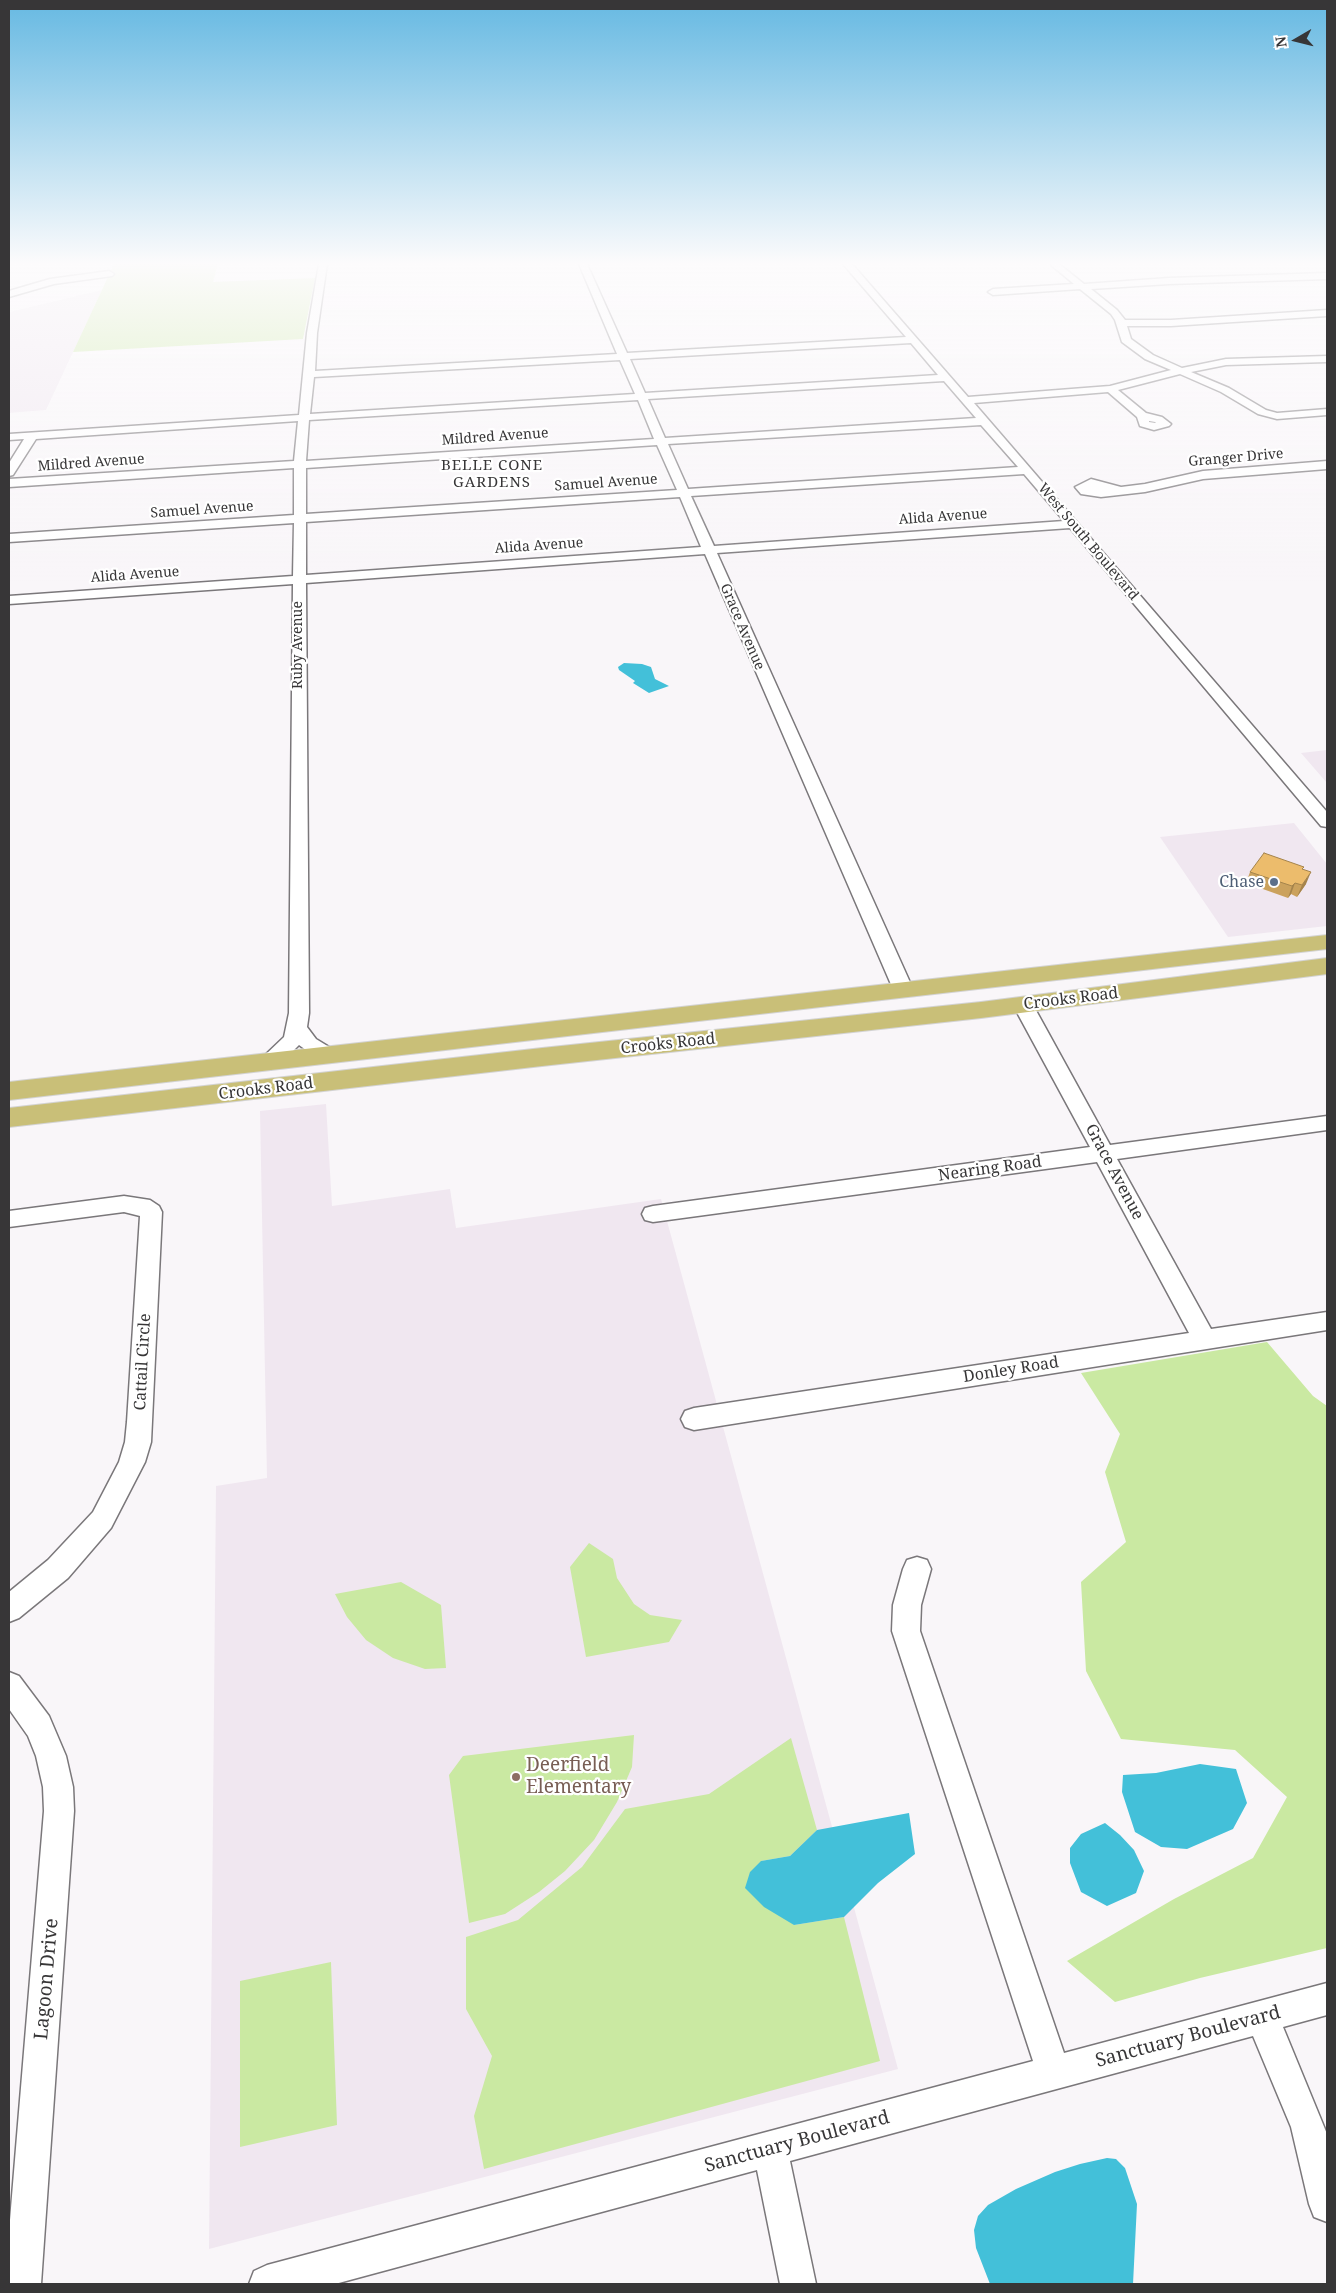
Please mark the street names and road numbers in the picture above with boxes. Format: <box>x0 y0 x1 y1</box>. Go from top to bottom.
street label: Mildred Avenue <box>441 425 549 449</box>
street label: Granger Drive <box>1188 445 1284 471</box>
street label: Mildred Avenue <box>37 451 145 475</box>
street label: Samuel Avenue <box>554 471 658 495</box>
street label: West South Boulevard <box>1034 480 1142 604</box>
street label: Samuel Avenue <box>150 498 254 522</box>
street label: Alida Avenue <box>898 506 988 528</box>
street label: Alida Avenue <box>494 535 584 557</box>
street label: Alida Avenue <box>90 564 180 586</box>
street label: Grace Avenue <box>716 581 768 673</box>
street label: Ruby Avenue <box>290 601 306 689</box>
street label: Crooks Road <box>1023 984 1119 1014</box>
street label: Crooks Road <box>620 1029 716 1059</box>
street label: Crooks Road <box>218 1074 314 1104</box>
street label: Grace Avenue <box>1081 1121 1147 1223</box>
street label: Nearing Road <box>937 1152 1043 1186</box>
street label: Cattail Circle <box>131 1313 155 1411</box>
street label: Donley Road <box>962 1353 1060 1387</box>
street label: Lagoon Drive <box>30 1917 64 2041</box>
street label: Sanctuary Boulevard <box>1093 2001 1283 2073</box>
street label: Sanctuary Boulevard <box>702 2106 892 2178</box>

